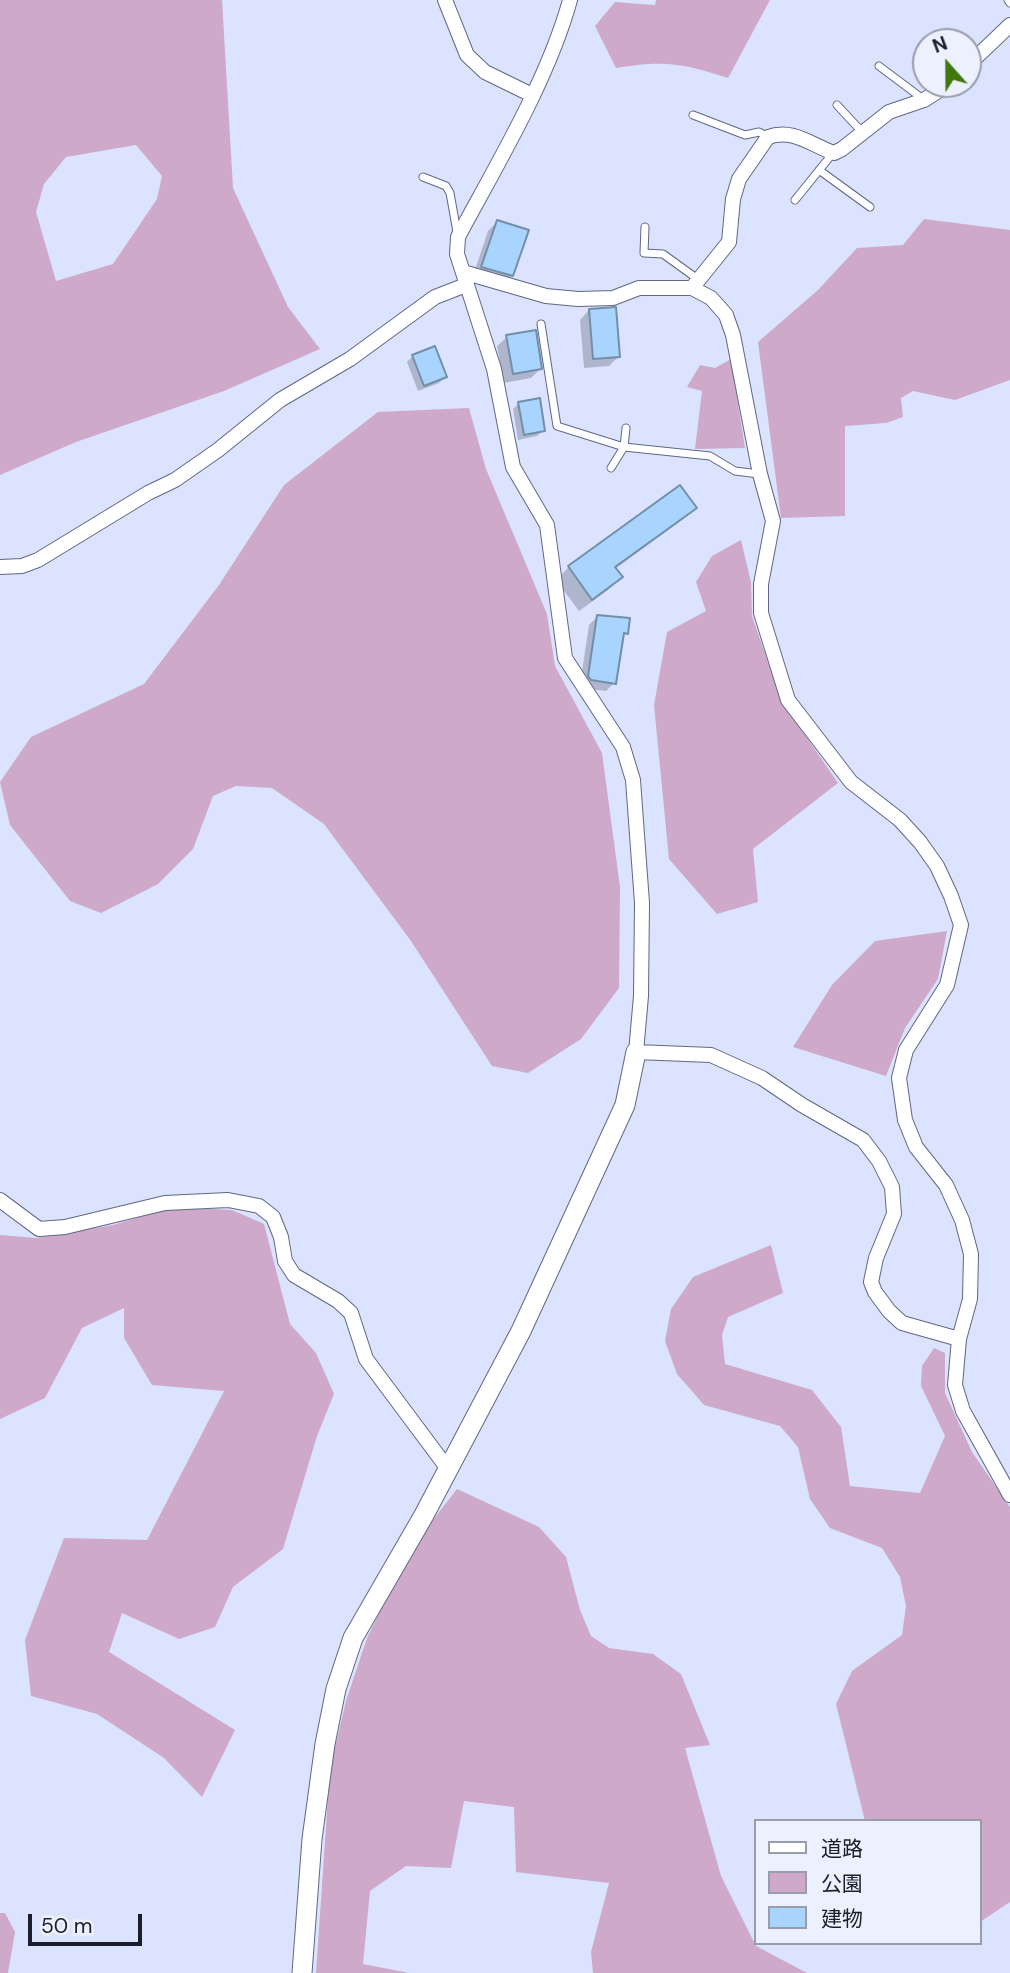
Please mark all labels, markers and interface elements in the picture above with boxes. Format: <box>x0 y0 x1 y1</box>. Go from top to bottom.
north arrow <box>912 28 982 98</box>
text: N <box>929 31 951 59</box>
legend <box>754 1819 982 1945</box>
text: 道路 <box>821 1835 863 1863</box>
text: 公園 <box>821 1870 863 1898</box>
scale bar <box>32 1899 145 1943</box>
text: 建物 <box>821 1905 863 1933</box>
text: 50 m <box>41 1912 92 1940</box>

